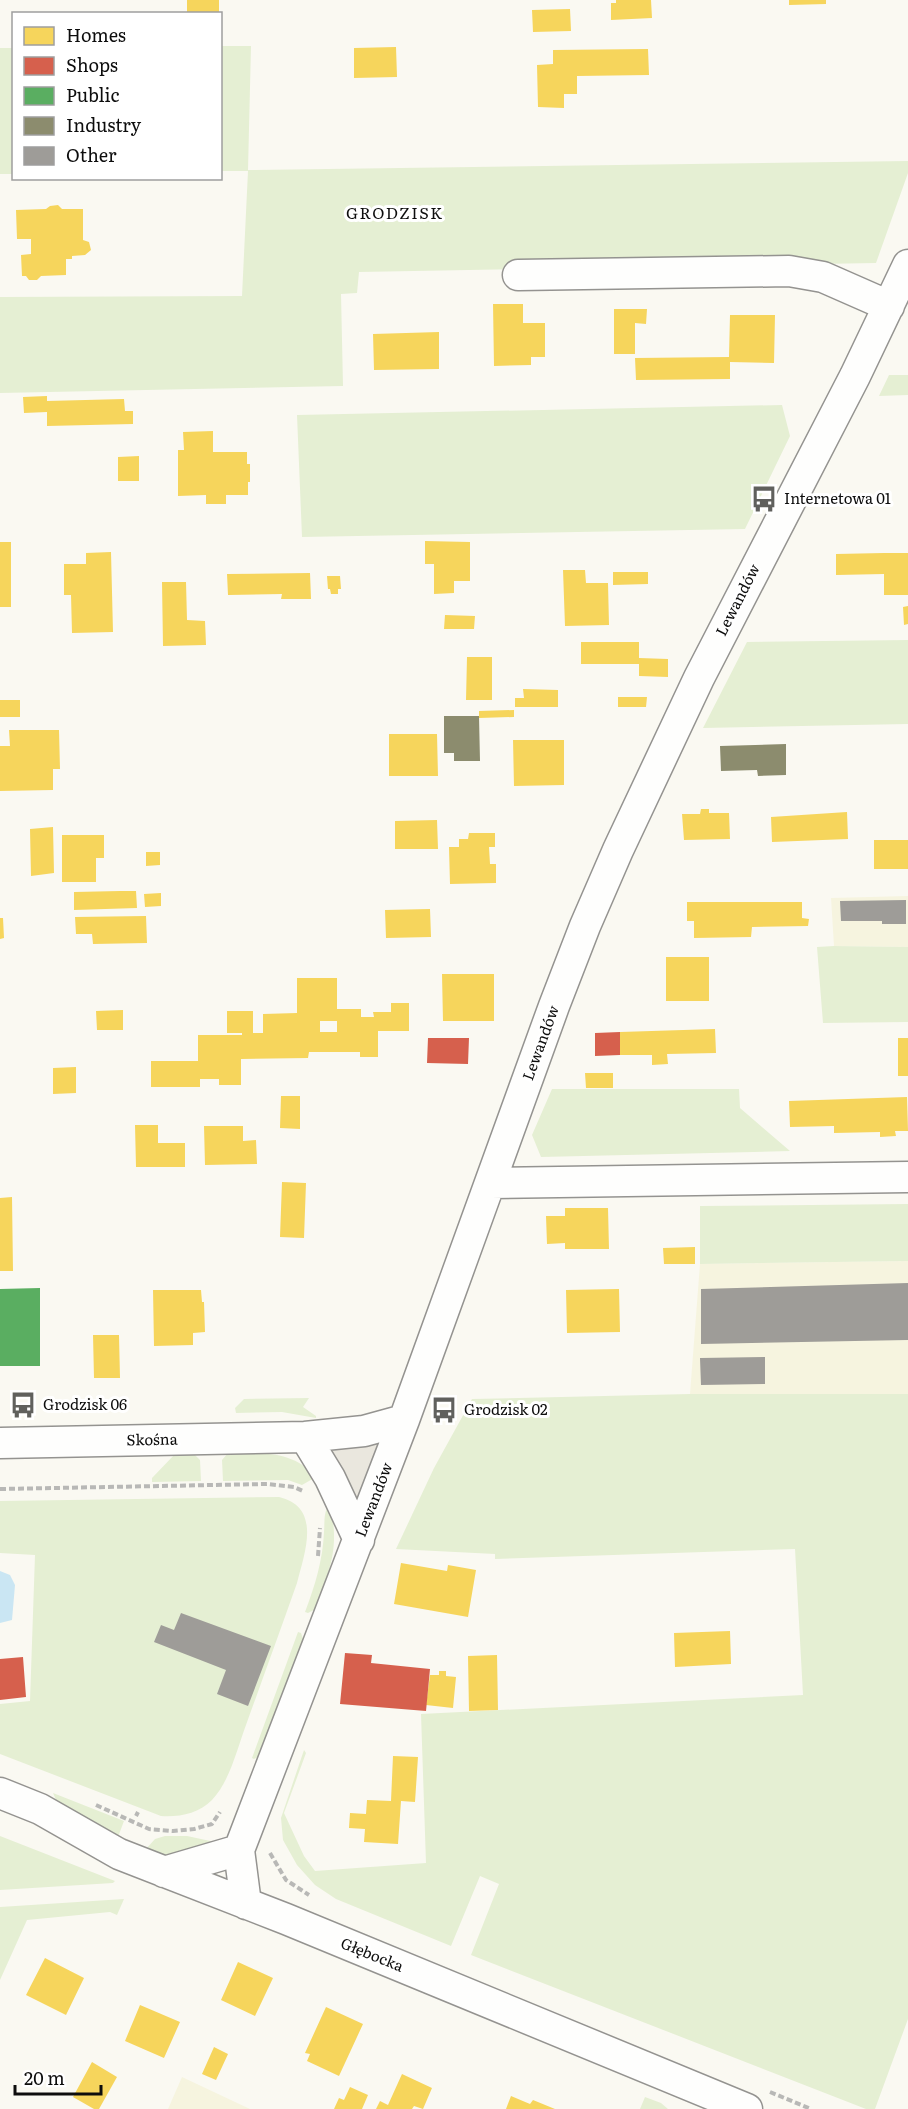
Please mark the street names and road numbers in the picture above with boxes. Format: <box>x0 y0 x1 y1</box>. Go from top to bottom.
street label: Lewandów <box>709 559 765 639</box>
street label: Lewandów <box>515 1002 564 1083</box>
street label: Skośna <box>126 1427 179 1450</box>
street label: Lewandów <box>348 1459 397 1540</box>
street label: Głębocka <box>338 1931 408 1977</box>

